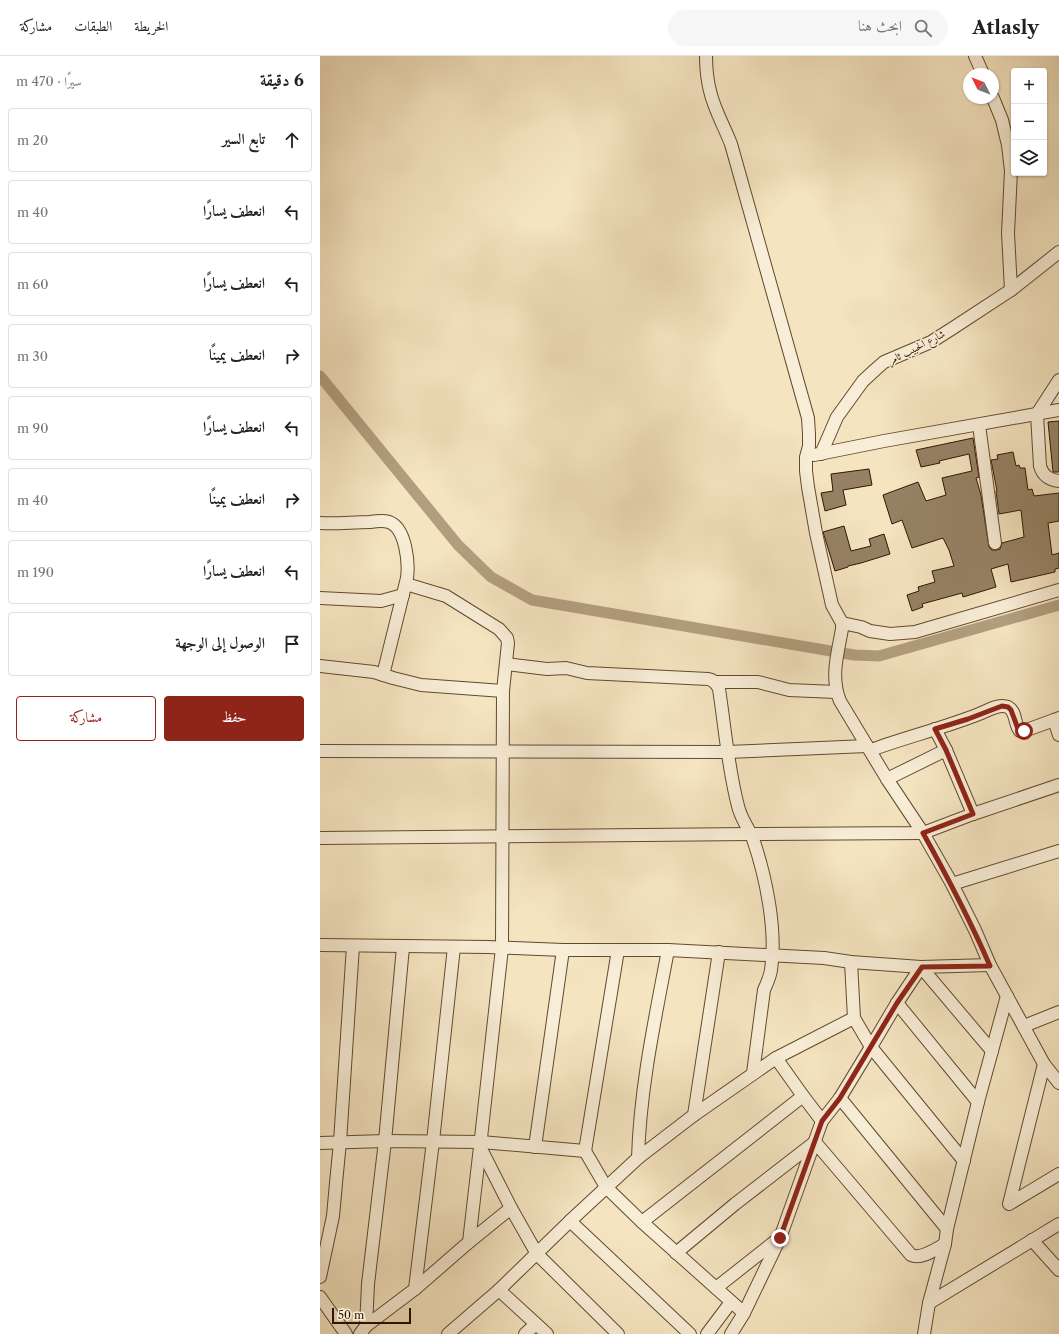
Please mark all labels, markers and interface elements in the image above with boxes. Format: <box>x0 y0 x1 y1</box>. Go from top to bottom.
search box <box>668 10 948 46</box>
text: ابحث هنا <box>858 16 902 35</box>
text: Atlasly <box>972 16 1039 39</box>
text: مشاركة <box>20 17 52 35</box>
text: الطبقات <box>74 17 112 35</box>
text: الخريطة <box>134 17 168 35</box>
icon: search <box>912 17 934 39</box>
north arrow <box>963 68 999 104</box>
map controls <box>1011 68 1047 176</box>
button: + <box>1011 68 1047 104</box>
text: 6 دقيقة <box>260 70 304 90</box>
text: سيرًا · 470 m <box>16 73 82 89</box>
button: − <box>1011 104 1047 140</box>
text: تابع السير <box>222 129 265 148</box>
icon: ahead <box>281 129 303 151</box>
text: 20 m <box>17 132 48 148</box>
button: layers <box>1011 140 1047 176</box>
text: انعطف يسارًا <box>203 201 265 220</box>
icon: left <box>281 201 303 223</box>
text: 40 m <box>17 204 48 220</box>
text: انعطف يسارًا <box>203 273 265 292</box>
icon: left <box>281 273 303 295</box>
text: 60 m <box>17 276 48 292</box>
street label: شارع الحبيب ثامر <box>885 326 949 370</box>
text: انعطف يمينًا <box>209 345 265 364</box>
icon: right <box>281 345 303 367</box>
text: 30 m <box>17 348 48 364</box>
text: انعطف يسارًا <box>203 417 265 436</box>
icon: left <box>281 417 303 439</box>
text: 90 m <box>17 420 48 436</box>
text: انعطف يمينًا <box>209 489 265 508</box>
icon: right <box>281 489 303 511</box>
text: 40 m <box>17 492 48 508</box>
text: انعطف يسارًا <box>203 561 265 580</box>
icon: left <box>281 561 303 583</box>
text: 190 m <box>17 564 54 580</box>
text: الوصول إلى الوجهة <box>175 633 265 652</box>
icon: arrive <box>281 633 303 655</box>
button: مشاركة <box>16 696 156 741</box>
button: حفظ <box>164 696 304 741</box>
route start <box>1015 722 1033 740</box>
route end <box>771 1229 789 1247</box>
scale bar <box>332 1306 411 1325</box>
text: 50 m <box>338 1308 364 1322</box>

